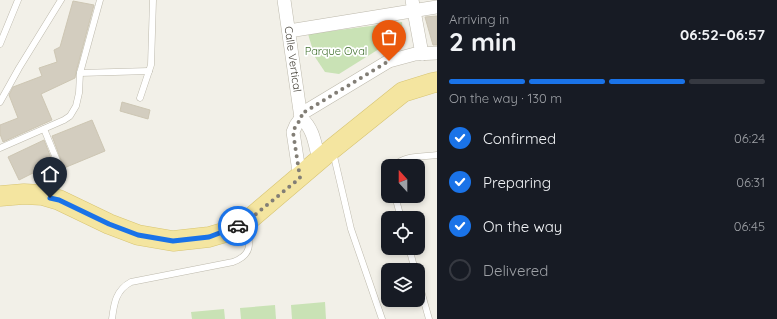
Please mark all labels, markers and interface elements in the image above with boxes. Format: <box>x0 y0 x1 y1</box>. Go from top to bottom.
text: Arriving in <box>449 11 509 27</box>
pin <box>372 20 406 61</box>
street label: Calle Vertical <box>281 25 305 93</box>
text: 2 min <box>449 25 517 58</box>
text: 06:52–06:57 <box>680 25 765 44</box>
icon: bag <box>378 26 400 48</box>
park label: Parque Oval <box>305 44 367 58</box>
text: On the way · 130 m <box>449 90 562 106</box>
icon: check <box>449 127 471 149</box>
text: Confirmed <box>483 129 556 148</box>
text: 06:24 <box>734 130 765 146</box>
pin <box>33 157 67 198</box>
north arrow <box>381 159 425 203</box>
map controls <box>381 159 425 307</box>
icon: home <box>39 163 61 185</box>
icon: check <box>449 171 471 193</box>
text: Preparing <box>483 173 551 192</box>
text: 06:31 <box>736 174 765 190</box>
courier <box>218 206 258 246</box>
button: locate <box>381 211 425 255</box>
icon: car <box>227 215 249 237</box>
icon: check <box>449 215 471 237</box>
text: On the way <box>483 217 562 236</box>
text: 06:45 <box>734 218 765 234</box>
text: Delivered <box>483 261 548 280</box>
button: layers <box>381 263 425 307</box>

